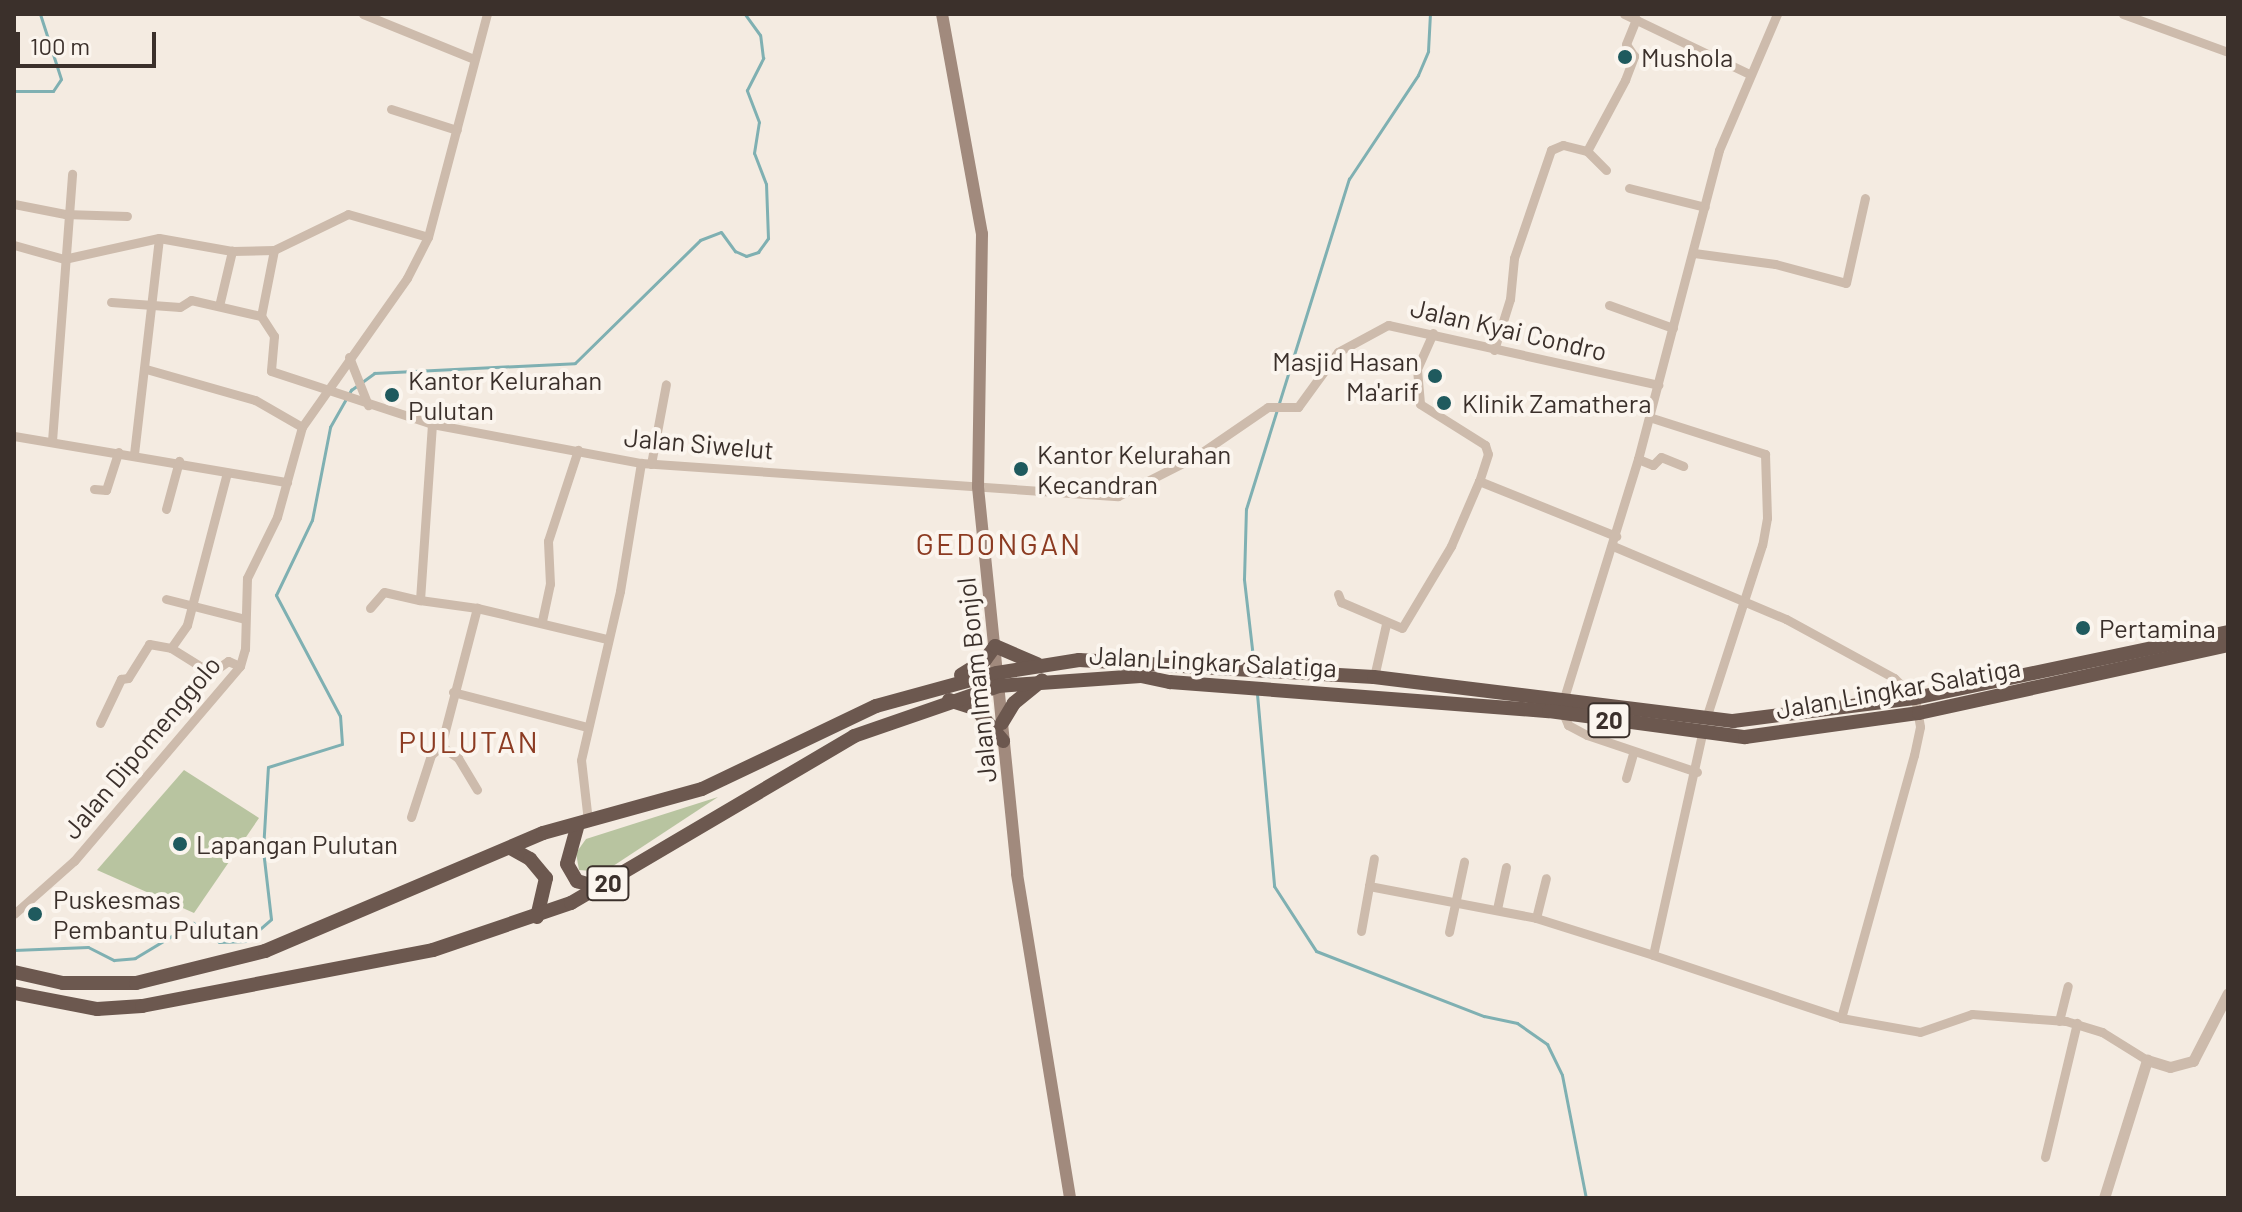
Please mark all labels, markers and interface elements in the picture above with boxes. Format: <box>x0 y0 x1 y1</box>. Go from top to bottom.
scale bar <box>20 16 160 66</box>
text: 100 m <box>30 31 90 60</box>
place label: Mushola <box>1641 41 1733 73</box>
marker: Mushola <box>1616 48 1634 66</box>
street label: Jalan Kyai Condro <box>1408 291 1610 367</box>
place label: Masjid Hasan Ma'arif <box>1272 345 1419 406</box>
place label: Kantor Kelurahan Pulutan <box>408 364 602 426</box>
marker: Masjid Hasan Ma'arif <box>1426 367 1444 385</box>
marker: Kantor Kelurahan Pulutan <box>383 386 401 404</box>
place label: Klinik Zamathera <box>1462 387 1651 419</box>
marker: Klinik Zamathera <box>1433 392 1455 414</box>
street label: Jalan Siwelut <box>623 421 775 465</box>
place label: Kantor Kelurahan Kecandran <box>1037 438 1231 500</box>
marker: Kantor Kelurahan Kecandran <box>1012 460 1030 478</box>
district label: GEDONGAN <box>916 525 1082 561</box>
street label: Jalan Imam Bonjol <box>950 576 1002 784</box>
place label: Pertamina <box>2099 612 2216 644</box>
marker: Pertamina <box>2074 619 2092 637</box>
street label: Jalan Lingkar Salatiga <box>1089 639 1337 683</box>
street label: Jalan Dipomenggolo <box>55 649 227 845</box>
street label: Jalan Lingkar Salatiga <box>1773 651 2023 725</box>
road number: 20 <box>1587 700 1631 740</box>
district label: PULUTAN <box>398 723 540 759</box>
place label: Lapangan Pulutan <box>196 828 398 860</box>
marker: Lapangan Pulutan <box>171 835 189 853</box>
road number: 20 <box>586 863 630 903</box>
place label: Puskesmas Pembantu Pulutan <box>53 883 259 944</box>
marker: Puskesmas Pembantu Pulutan <box>24 903 46 925</box>

